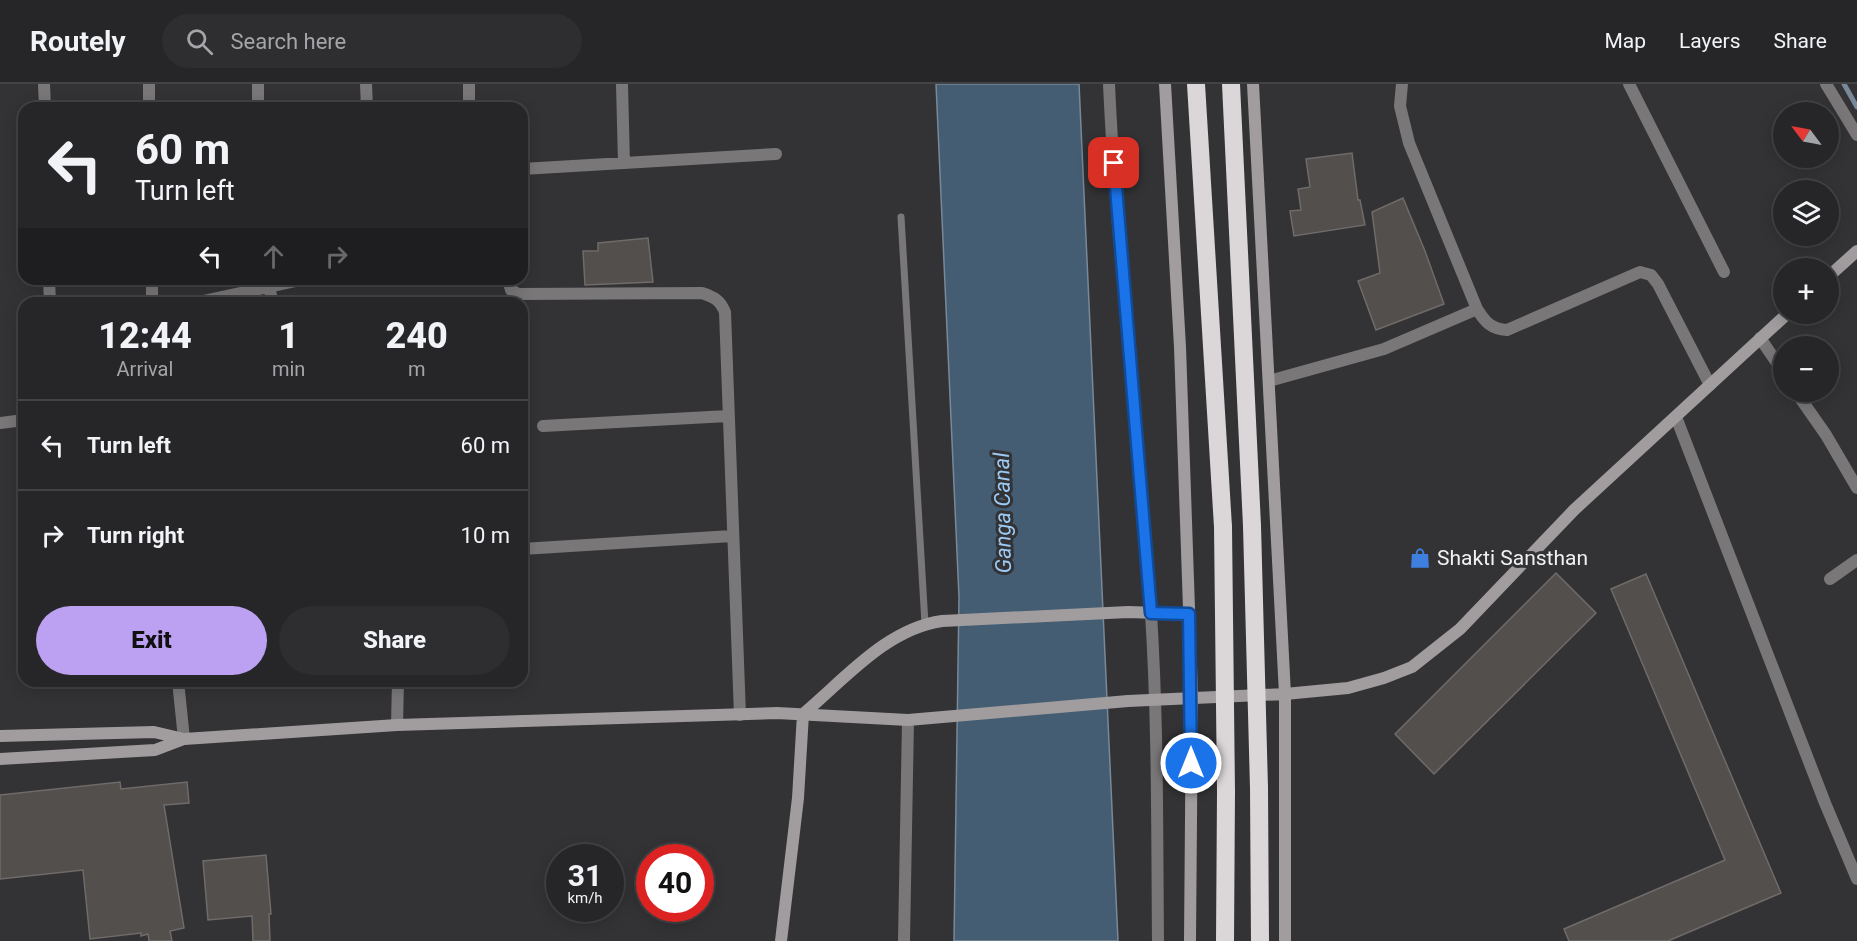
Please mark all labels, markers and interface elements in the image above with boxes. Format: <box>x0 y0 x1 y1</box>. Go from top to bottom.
search box <box>162 14 582 68</box>
text: Routely <box>30 25 126 58</box>
icon: search <box>183 25 216 58</box>
text: Search here <box>231 29 346 54</box>
text: Map <box>1604 29 1646 53</box>
text: Layers <box>1679 29 1740 53</box>
text: Share <box>1773 29 1827 53</box>
north arrow <box>1773 102 1839 168</box>
map controls <box>1773 102 1839 402</box>
text: 60 m <box>135 125 230 174</box>
icon: left <box>36 126 114 204</box>
pin <box>1088 137 1139 188</box>
icon: arrive <box>1097 146 1130 179</box>
text: Turn left <box>135 175 235 207</box>
button: layers <box>1773 180 1839 246</box>
icon: left <box>194 240 227 273</box>
icon: ahead <box>257 240 290 273</box>
icon: right <box>320 240 353 273</box>
button: + <box>1773 258 1839 324</box>
text: 12:44 <box>98 315 192 357</box>
text: 1 <box>278 315 299 357</box>
text: 240 <box>386 315 448 357</box>
button: − <box>1773 336 1839 402</box>
text: Arrival <box>117 357 173 381</box>
text: min <box>272 357 305 381</box>
text: m <box>408 357 425 381</box>
icon: left <box>36 429 69 462</box>
text: Turn left <box>87 433 171 458</box>
text: 60 m <box>461 433 510 458</box>
water label: Ganga Canal <box>989 451 1016 574</box>
icon: right <box>36 519 69 552</box>
text: Turn right <box>87 523 184 548</box>
text: 10 m <box>461 523 510 548</box>
shop icon: Shakti Sansthan <box>1408 546 1432 570</box>
place label: Shakti Sansthan <box>1437 546 1588 570</box>
button: Exit <box>36 606 267 675</box>
button: Share <box>279 606 510 675</box>
position arrow <box>1159 731 1223 795</box>
speed limit sign: 40 <box>636 844 714 922</box>
text: 31 <box>568 858 602 893</box>
text: km/h <box>567 889 603 907</box>

